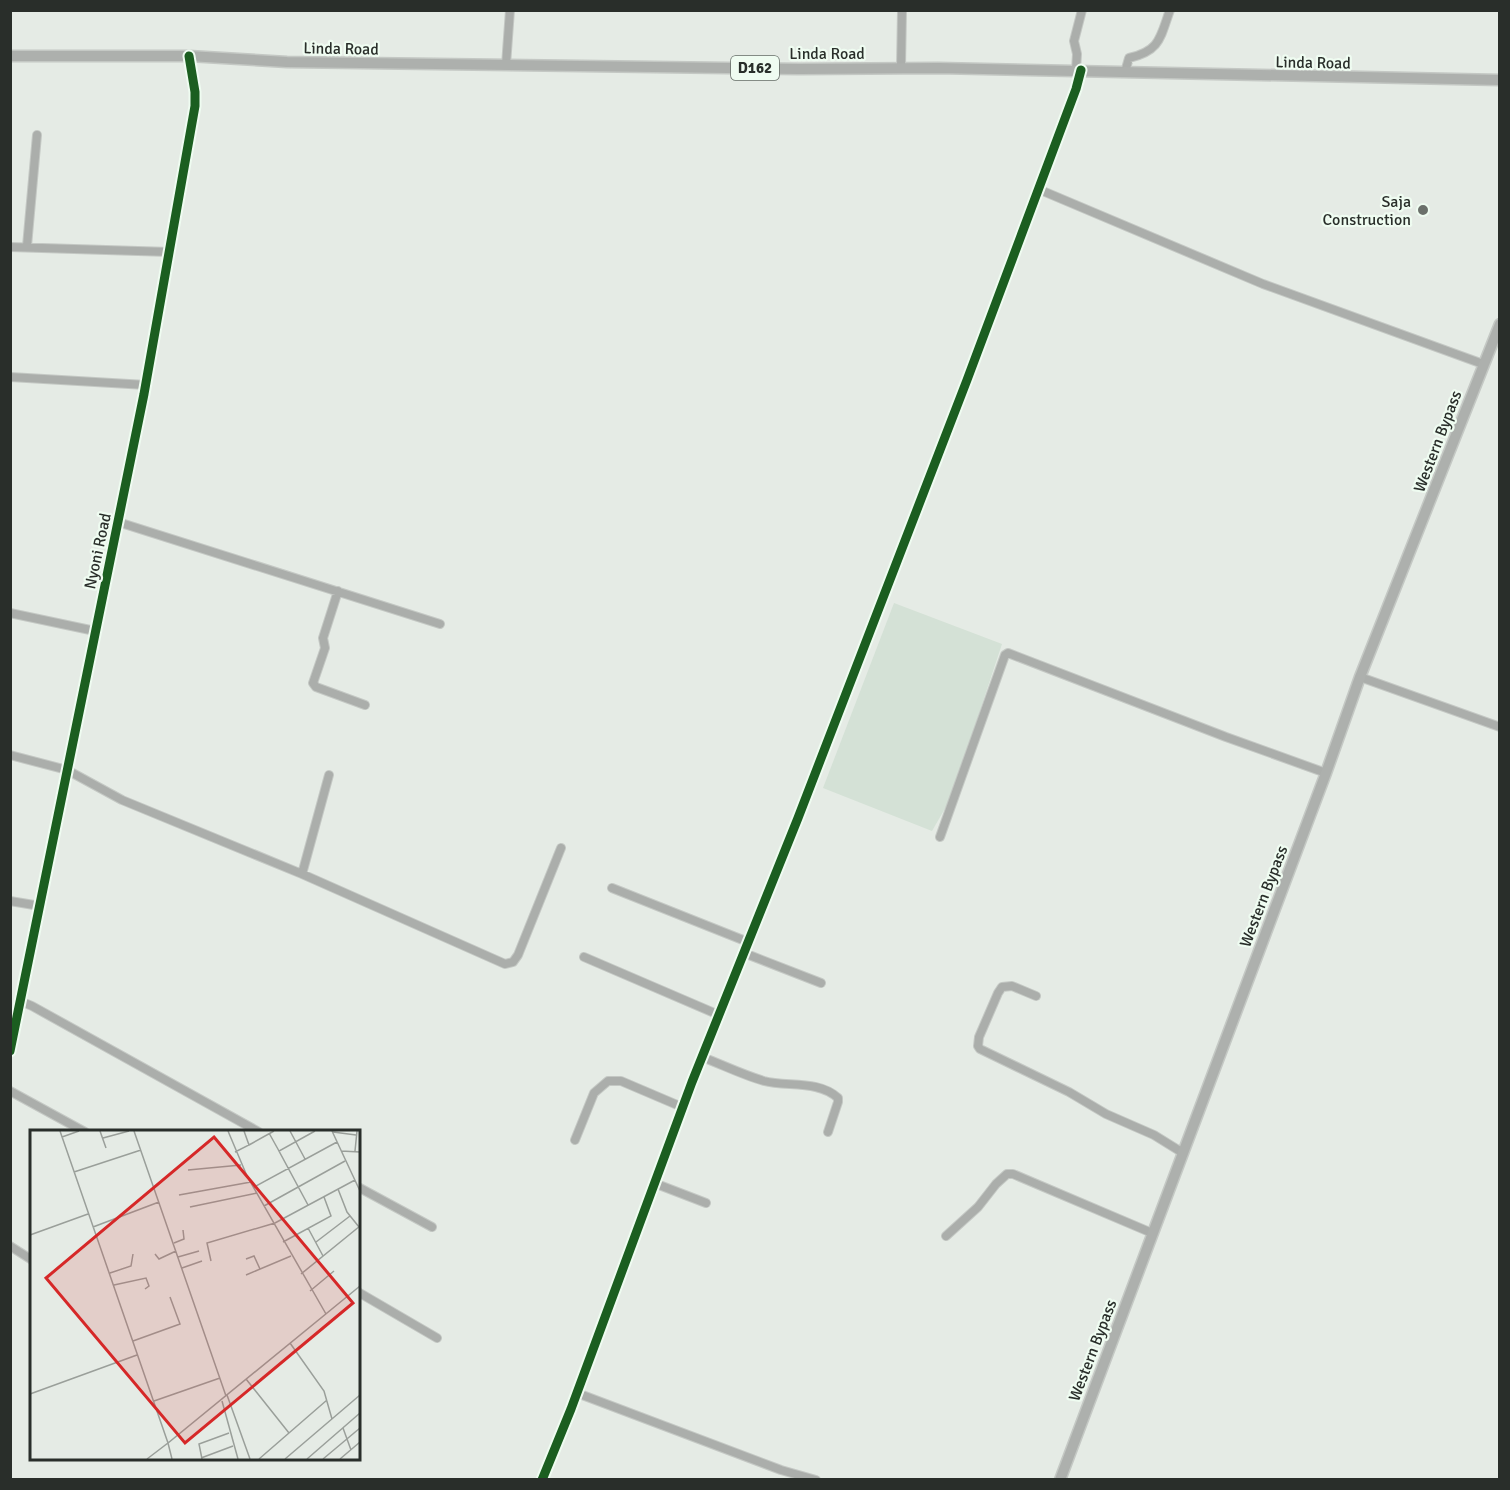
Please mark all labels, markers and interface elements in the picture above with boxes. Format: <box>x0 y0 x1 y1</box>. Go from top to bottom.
street label: Linda Road <box>303 38 379 60</box>
street label: Linda Road <box>789 44 865 64</box>
street label: Linda Road <box>1275 52 1351 74</box>
road number: D162 <box>731 56 779 80</box>
place label: Saja Construction <box>1323 192 1411 230</box>
marker: Saja Construction <box>1416 203 1430 217</box>
street label: Western Bypass <box>1409 388 1466 495</box>
street label: Nyoni Road <box>80 511 116 591</box>
street label: Western Bypass <box>1235 843 1292 950</box>
inset map <box>30 1130 360 1460</box>
street label: Western Bypass <box>1064 1297 1121 1404</box>

